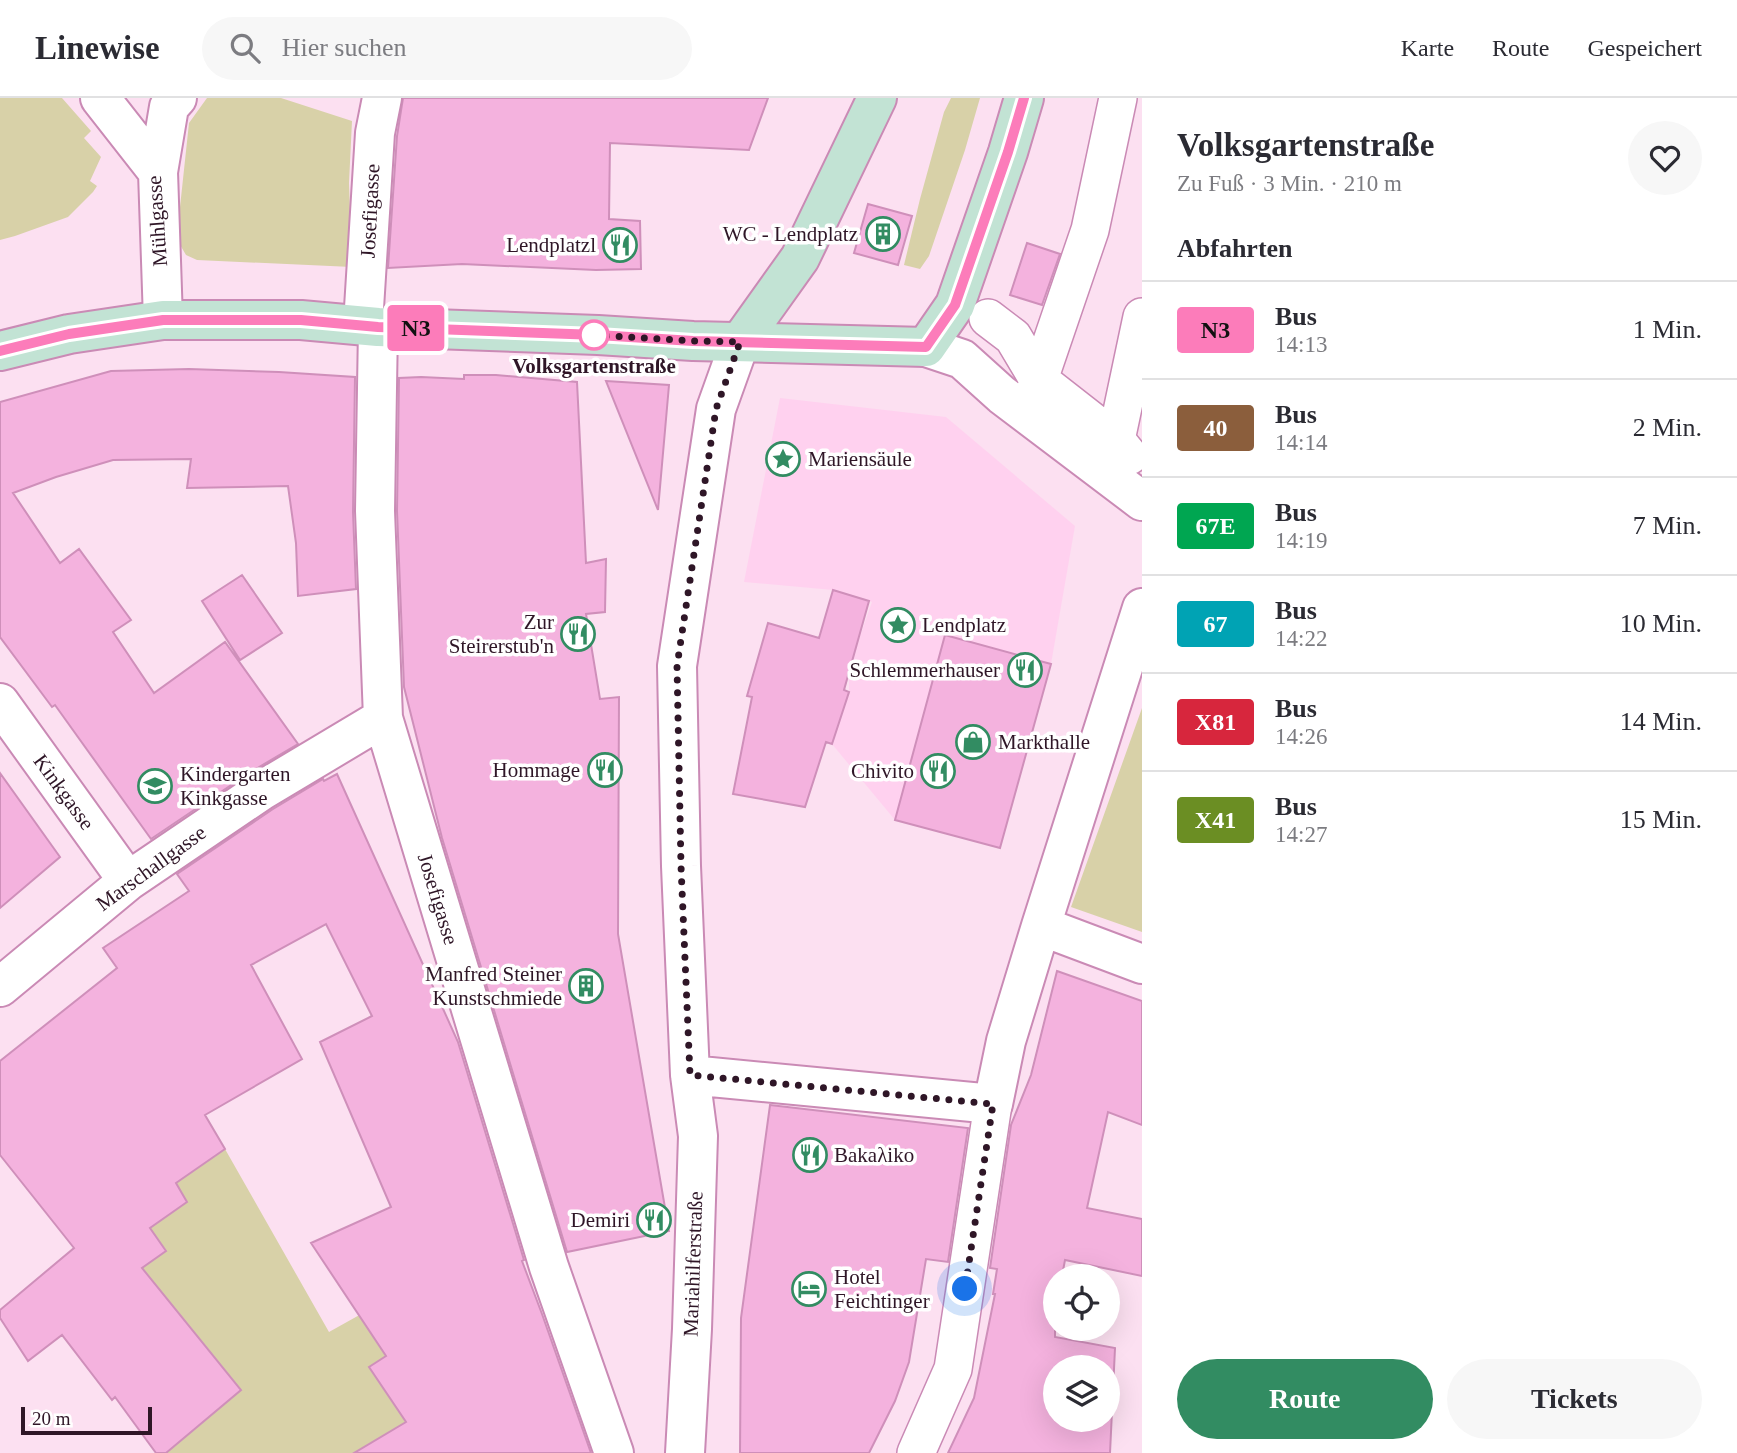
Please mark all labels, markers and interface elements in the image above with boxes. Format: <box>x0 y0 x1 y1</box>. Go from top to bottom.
search box <box>202 17 692 80</box>
icon: search <box>226 29 264 67</box>
text: Linewise <box>35 30 160 66</box>
text: Hier suchen <box>282 33 407 62</box>
text: Karte <box>1401 35 1454 61</box>
text: Route <box>1492 35 1549 61</box>
text: Gespeichert <box>1587 35 1702 61</box>
button: heart <box>1628 121 1702 195</box>
text: Volksgartenstraße <box>1177 127 1434 163</box>
street label: Josefigasse <box>356 163 384 259</box>
text: Zu Fuß · 3 Min. · 210 m <box>1177 171 1402 196</box>
street label: Mühlgasse <box>142 175 172 267</box>
building icon: WC - Lendplatz <box>864 215 902 253</box>
place label: WC - Lendplatz <box>723 222 858 246</box>
restaurant icon: Lendplatzl <box>601 226 639 264</box>
place label: Lendplatzl <box>506 233 596 257</box>
text: Abfahrten <box>1177 234 1293 263</box>
text: Bus <box>1275 302 1317 331</box>
line badge: N3 <box>384 305 448 351</box>
text: N3 <box>401 315 431 341</box>
text: 1 Min. <box>1633 315 1702 344</box>
text: N3 <box>1201 317 1230 343</box>
marker: Volksgartenstraße <box>579 320 609 350</box>
text: 14:13 <box>1275 332 1327 357</box>
place label: Volksgartenstraße <box>512 354 676 378</box>
text: Bus <box>1275 400 1317 429</box>
text: 2 Min. <box>1633 413 1702 442</box>
text: 40 <box>1204 415 1228 441</box>
text: 14:14 <box>1275 430 1327 455</box>
place icon: Mariensäule <box>764 440 802 478</box>
place label: Mariensäule <box>808 447 912 471</box>
text: Bus <box>1275 498 1317 527</box>
text: 7 Min. <box>1633 511 1702 540</box>
text: 67E <box>1195 513 1236 539</box>
text: 14:19 <box>1275 528 1327 553</box>
text: Bus <box>1275 596 1317 625</box>
place icon: Lendplatz <box>879 606 917 644</box>
text: 10 Min. <box>1620 609 1702 638</box>
place label: Zur Steirerstub'n <box>449 610 554 658</box>
text: 67 <box>1204 611 1228 637</box>
place label: Lendplatz <box>922 613 1006 637</box>
restaurant icon: Zur Steirerstub'n <box>559 615 597 653</box>
text: 14:22 <box>1275 626 1327 651</box>
restaurant icon: Schlemmerhauser <box>1006 651 1044 689</box>
place label: Schlemmerhauser <box>850 658 1000 682</box>
text: Bus <box>1275 694 1317 723</box>
text: 14 Min. <box>1620 707 1702 736</box>
text: X81 <box>1195 709 1236 735</box>
shop icon: Markthalle <box>954 723 992 761</box>
text: 14:26 <box>1275 724 1327 749</box>
place label: Markthalle <box>998 730 1090 754</box>
street label: Kinkgasse <box>29 750 99 834</box>
restaurant icon: Hommage <box>586 751 624 789</box>
restaurant icon: Chivito <box>919 752 957 790</box>
place label: Hommage <box>493 758 580 782</box>
place label: Chivito <box>851 759 914 783</box>
place label: Kindergarten Kinkgasse <box>180 762 291 810</box>
school or university icon: Kindergarten Kinkgasse <box>136 767 174 805</box>
text: Bus <box>1275 792 1317 821</box>
text: 15 Min. <box>1620 805 1702 834</box>
text: X41 <box>1195 807 1236 833</box>
street label: Marschallgasse <box>92 820 210 916</box>
text: 14:27 <box>1275 822 1327 847</box>
street label: Josefigasse <box>413 850 463 948</box>
place label: Manfred Steiner Kunstschmiede <box>425 962 562 1010</box>
building icon: Manfred Steiner Kunstschmiede <box>567 967 605 1005</box>
restaurant icon: Bakaλiko <box>791 1136 829 1174</box>
place label: Bakaλiko <box>834 1143 914 1167</box>
street label: Mariahilferstraße <box>678 1191 708 1337</box>
restaurant icon: Demiri <box>635 1201 673 1239</box>
place label: Demiri <box>571 1208 630 1232</box>
map controls <box>1043 1264 1120 1432</box>
button: locate <box>1043 1264 1120 1341</box>
place label: Hotel Feichtinger <box>834 1265 930 1313</box>
hotel icon: Hotel Feichtinger <box>790 1270 828 1308</box>
your location <box>947 1271 982 1306</box>
button: layers <box>1043 1355 1120 1432</box>
button: Route <box>1177 1359 1433 1439</box>
button: Tickets <box>1447 1359 1702 1439</box>
scale bar <box>21 1404 152 1436</box>
text: 20 m <box>32 1408 71 1429</box>

